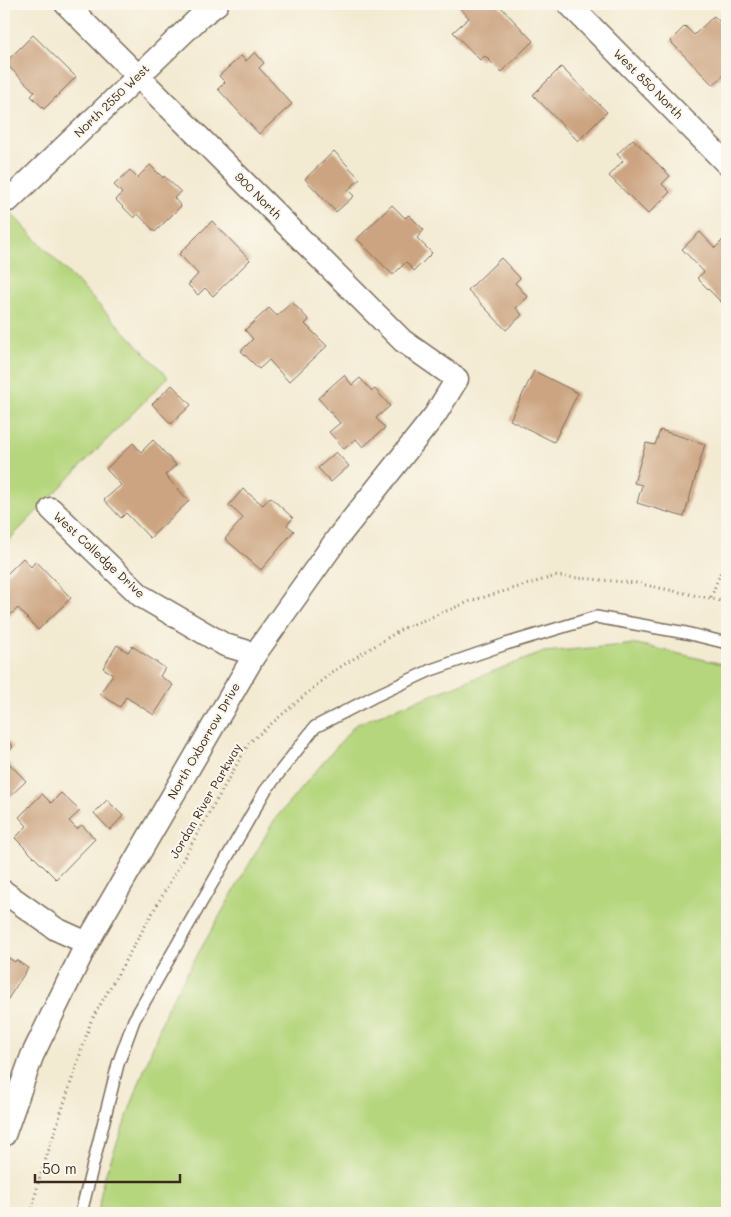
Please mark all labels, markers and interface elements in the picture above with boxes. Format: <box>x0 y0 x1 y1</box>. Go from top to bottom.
street label: West 850 North <box>610 45 687 122</box>
street label: North 2550 West <box>70 60 152 140</box>
street label: 900 North <box>232 168 286 222</box>
street label: West Colledge Drive <box>50 508 149 601</box>
street label: North Oxborrow Drive <box>163 679 243 802</box>
street label: Jordan River Parkway <box>166 740 245 861</box>
scale bar <box>35 1152 180 1184</box>
text: 50 m <box>42 1158 77 1178</box>

